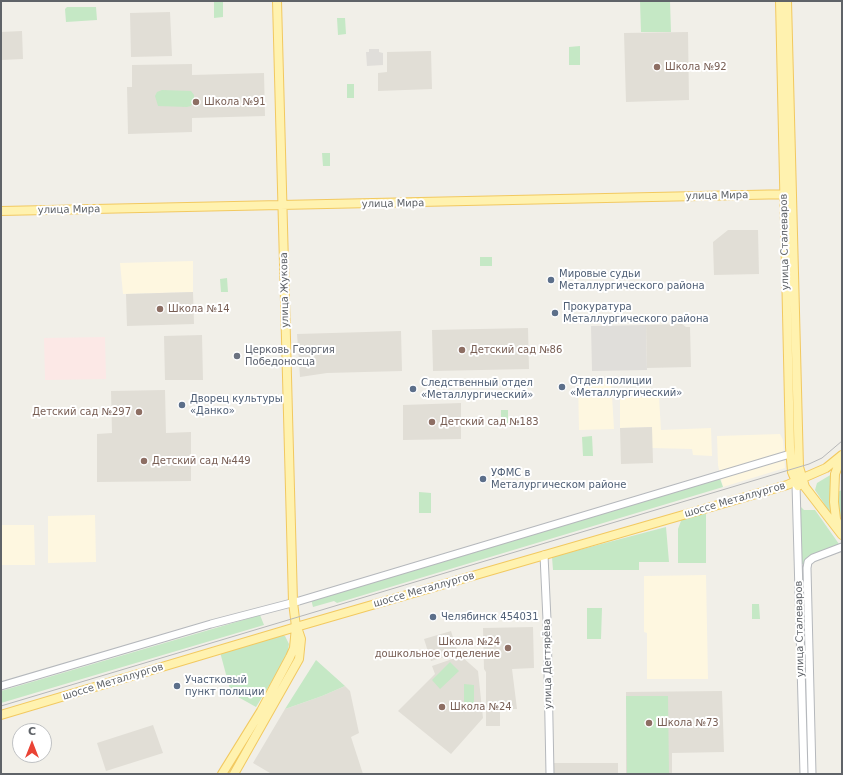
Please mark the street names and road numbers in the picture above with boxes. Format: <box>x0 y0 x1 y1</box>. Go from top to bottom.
street label: улица Мира <box>686 189 748 203</box>
street label: улица Сталеваров <box>778 194 792 290</box>
street label: улица Мира <box>362 197 424 211</box>
street label: улица Мира <box>38 203 100 217</box>
street label: улица Жукова <box>278 252 292 328</box>
street label: шоссе Металлургов <box>683 480 787 520</box>
street label: шоссе Металлургов <box>372 570 476 610</box>
street label: улица Сталеваров <box>793 581 807 677</box>
street label: улица Дегтярёва <box>541 619 555 709</box>
street label: шоссе Металлургов <box>61 661 165 703</box>

